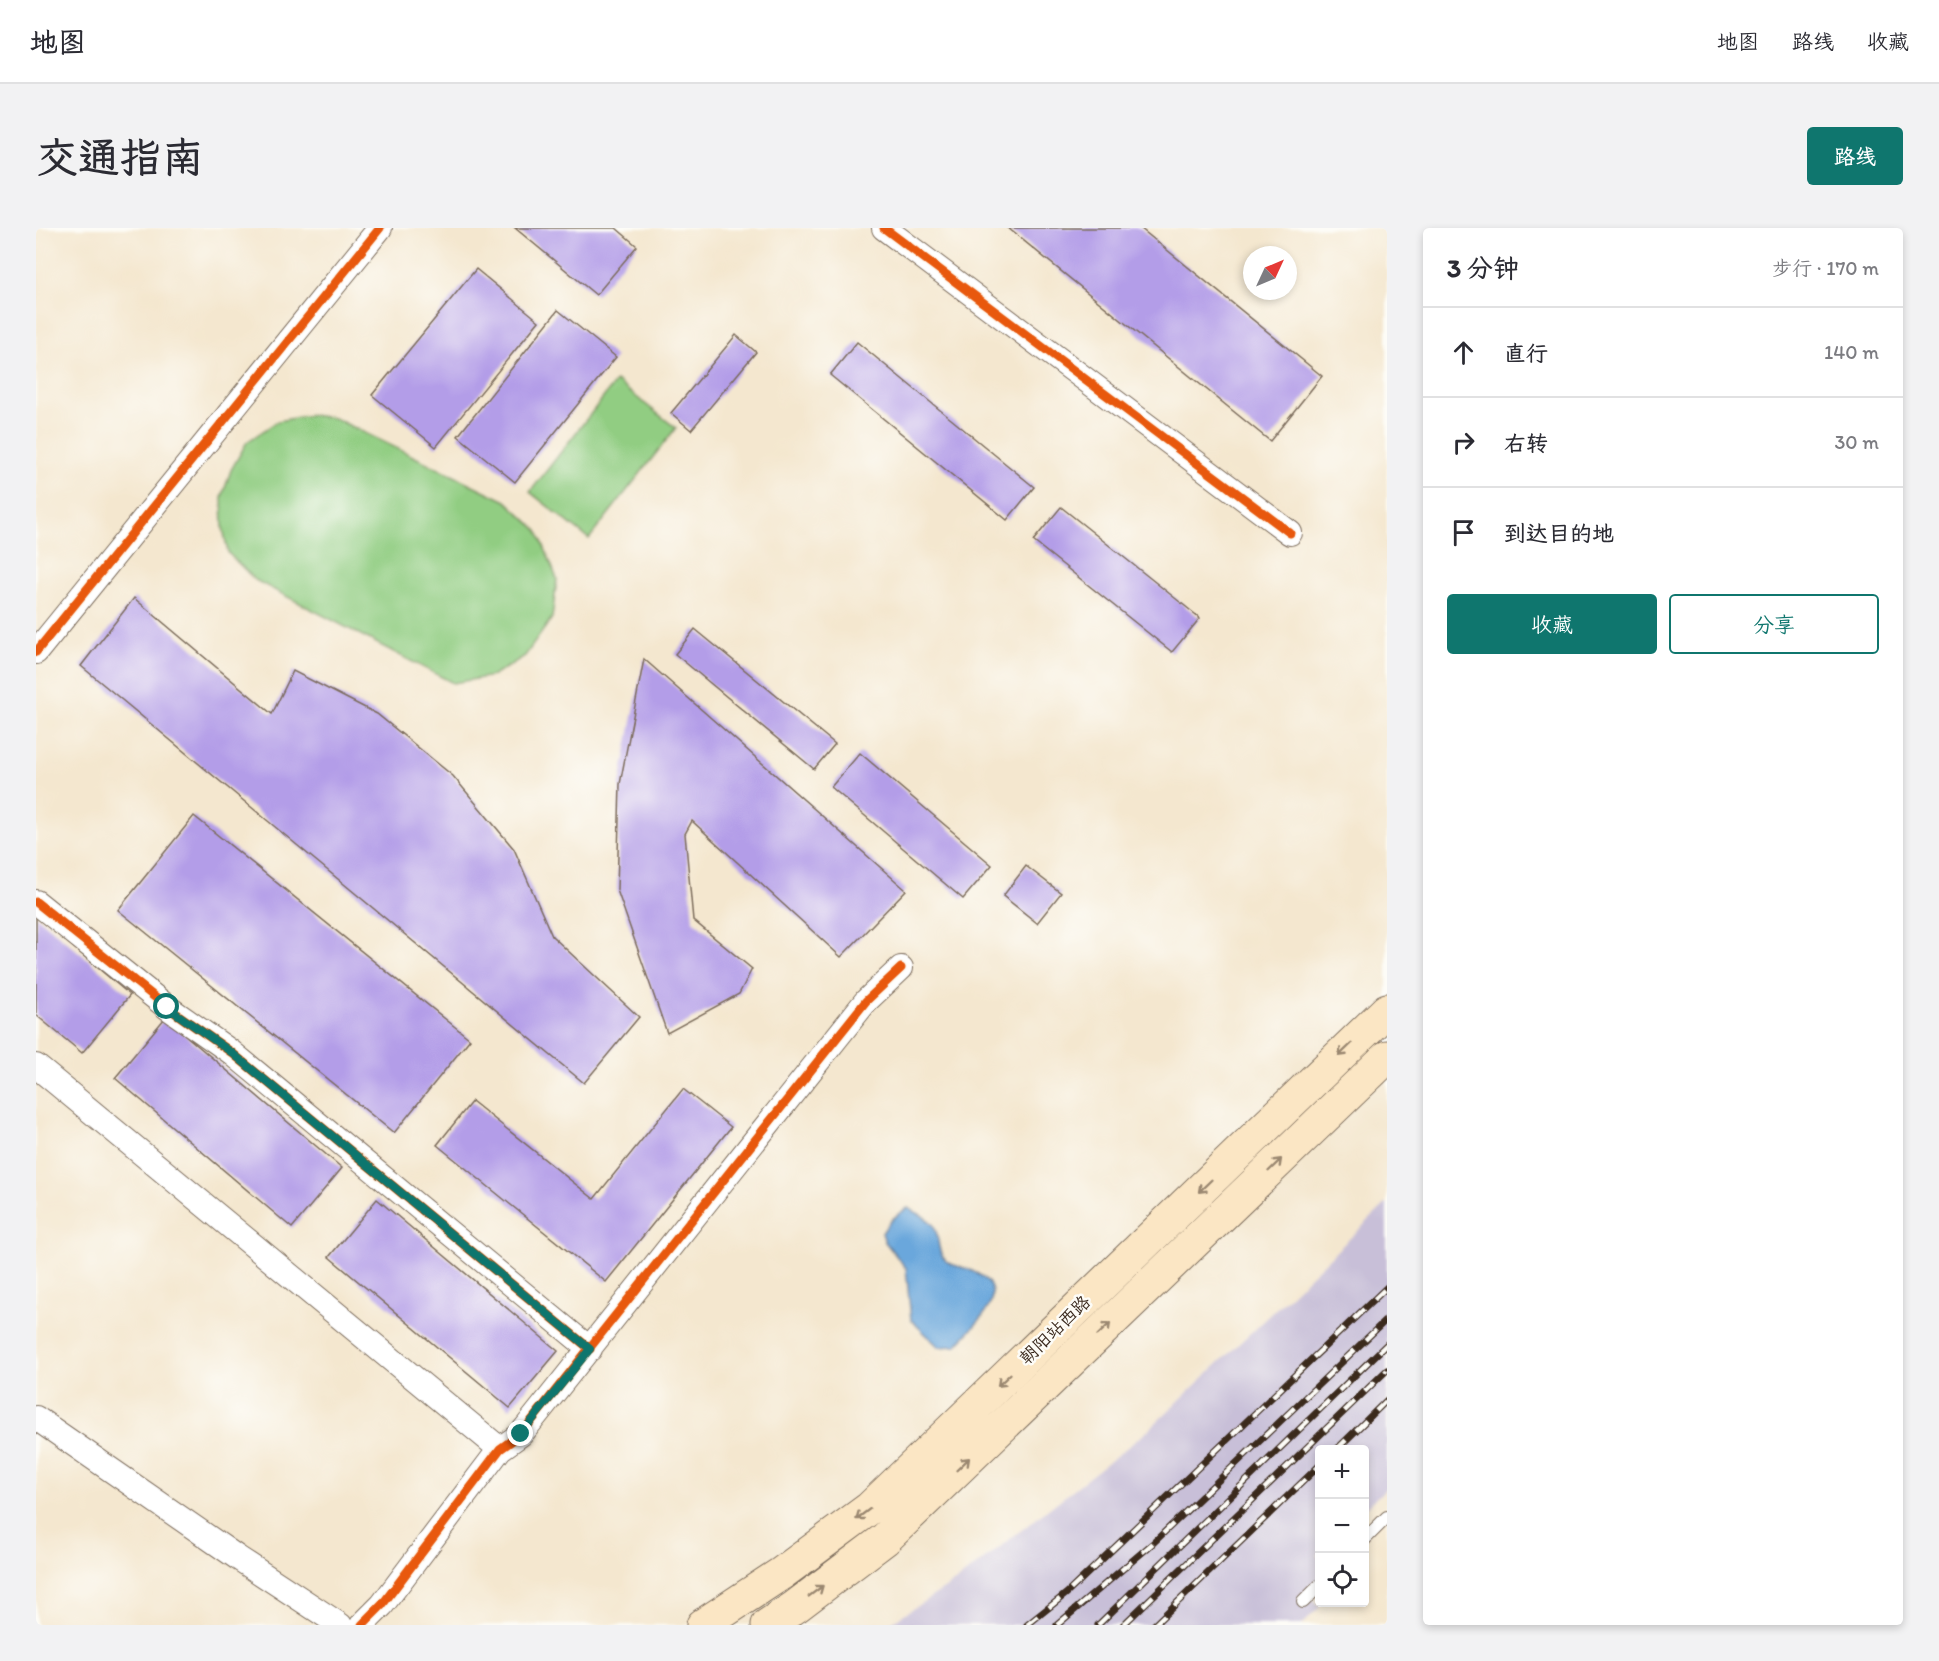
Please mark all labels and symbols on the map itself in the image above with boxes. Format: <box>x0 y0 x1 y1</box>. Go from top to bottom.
north arrow <box>1243 246 1297 300</box>
route start <box>153 993 179 1019</box>
one-way arrow <box>1337 1043 1352 1058</box>
one-way arrow <box>1267 1158 1282 1172</box>
one-way arrow <box>1197 1179 1212 1193</box>
street label: 朝阳站西路 <box>1015 1291 1095 1369</box>
one-way arrow <box>1096 1322 1111 1336</box>
one-way arrow <box>997 1373 1012 1387</box>
route end <box>507 1420 533 1446</box>
one-way arrow <box>956 1457 971 1471</box>
one-way arrow <box>855 1508 871 1520</box>
one-way arrow <box>808 1585 824 1598</box>

